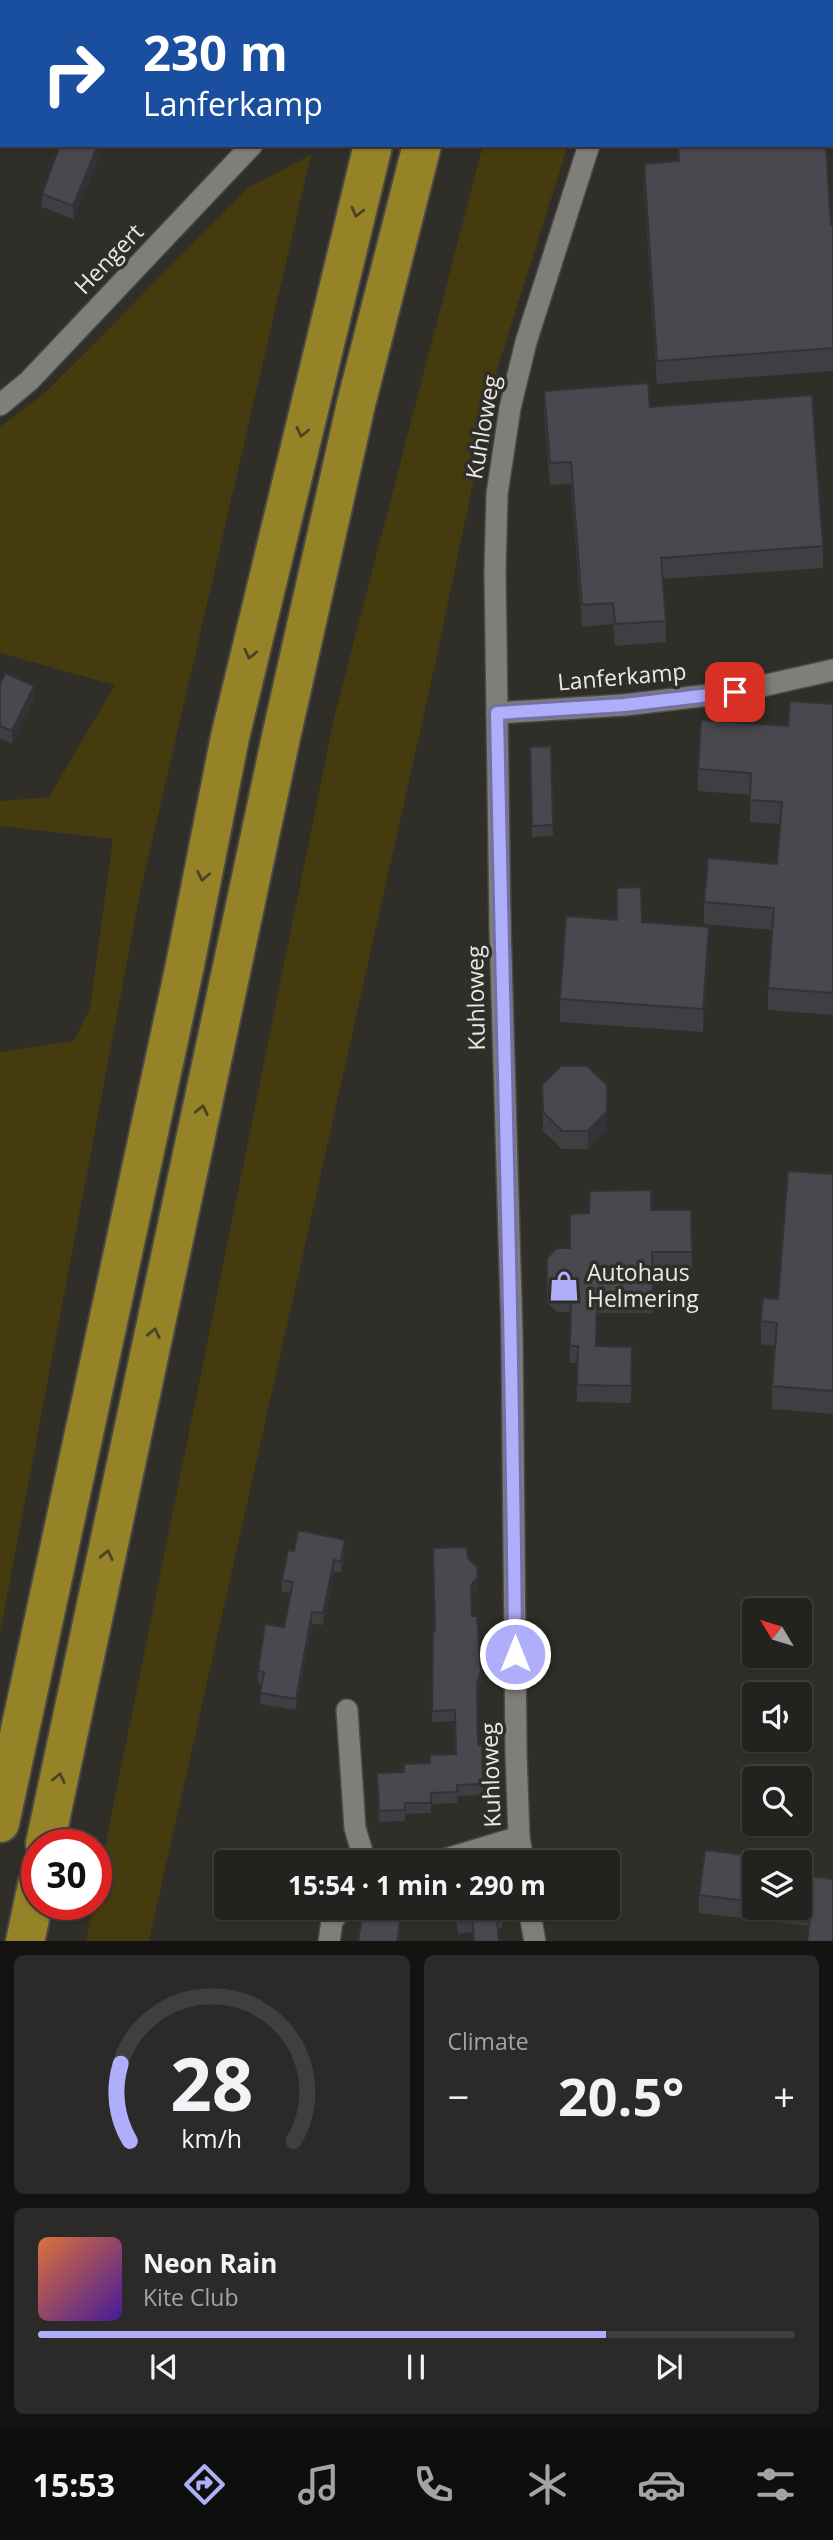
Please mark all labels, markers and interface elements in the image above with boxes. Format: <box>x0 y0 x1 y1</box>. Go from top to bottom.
text: 230 m <box>143 19 288 85</box>
icon: right <box>28 28 119 119</box>
text: Lanferkamp <box>143 82 323 125</box>
one-way arrow <box>351 205 365 217</box>
street label: Hengert <box>67 216 150 301</box>
street label: Kuhloweg <box>457 372 507 481</box>
one-way arrow <box>296 426 311 438</box>
one-way arrow <box>244 648 258 660</box>
street label: Lanferkamp <box>556 654 688 698</box>
pin <box>705 662 765 722</box>
icon: arrive <box>716 673 754 711</box>
one-way arrow <box>196 870 211 882</box>
street label: Kuhloweg <box>458 945 492 1051</box>
one-way arrow <box>194 1104 208 1116</box>
place label: Autohaus Helmering <box>587 1256 699 1314</box>
shop icon: Autohaus Helmering <box>547 1269 581 1303</box>
one-way arrow <box>146 1327 161 1339</box>
one-way arrow <box>98 1549 113 1561</box>
north arrow <box>742 1598 812 1668</box>
map controls <box>742 1598 812 1920</box>
position arrow <box>478 1617 552 1691</box>
button: sound <box>742 1682 812 1752</box>
street label: Kuhloweg <box>472 1721 508 1828</box>
button: search <box>742 1766 812 1836</box>
one-way arrow <box>51 1772 66 1784</box>
speed limit sign: 30 <box>21 1829 112 1920</box>
button: layers <box>742 1850 812 1920</box>
text: 15:54 · 1 min · 290 m <box>288 1867 546 1903</box>
text: Climate <box>448 2025 529 2057</box>
text: 28 <box>170 2033 253 2132</box>
text: 20.5° <box>558 2060 684 2131</box>
text: − <box>448 2070 469 2122</box>
text: + <box>773 2070 795 2122</box>
text: km/h <box>181 2120 242 2154</box>
text: Neon Rain <box>143 2245 277 2281</box>
text: Kite Club <box>143 2281 238 2313</box>
icon: previous <box>145 2348 183 2386</box>
icon: pause <box>397 2348 435 2386</box>
icon: next <box>650 2348 688 2386</box>
icon: directions <box>180 2460 229 2509</box>
icon: music <box>294 2460 343 2509</box>
icon: phone <box>409 2460 458 2509</box>
icon: climate <box>523 2460 572 2509</box>
icon: car <box>637 2460 686 2509</box>
icon: filters <box>751 2460 800 2509</box>
text: 15:53 <box>33 2463 115 2506</box>

